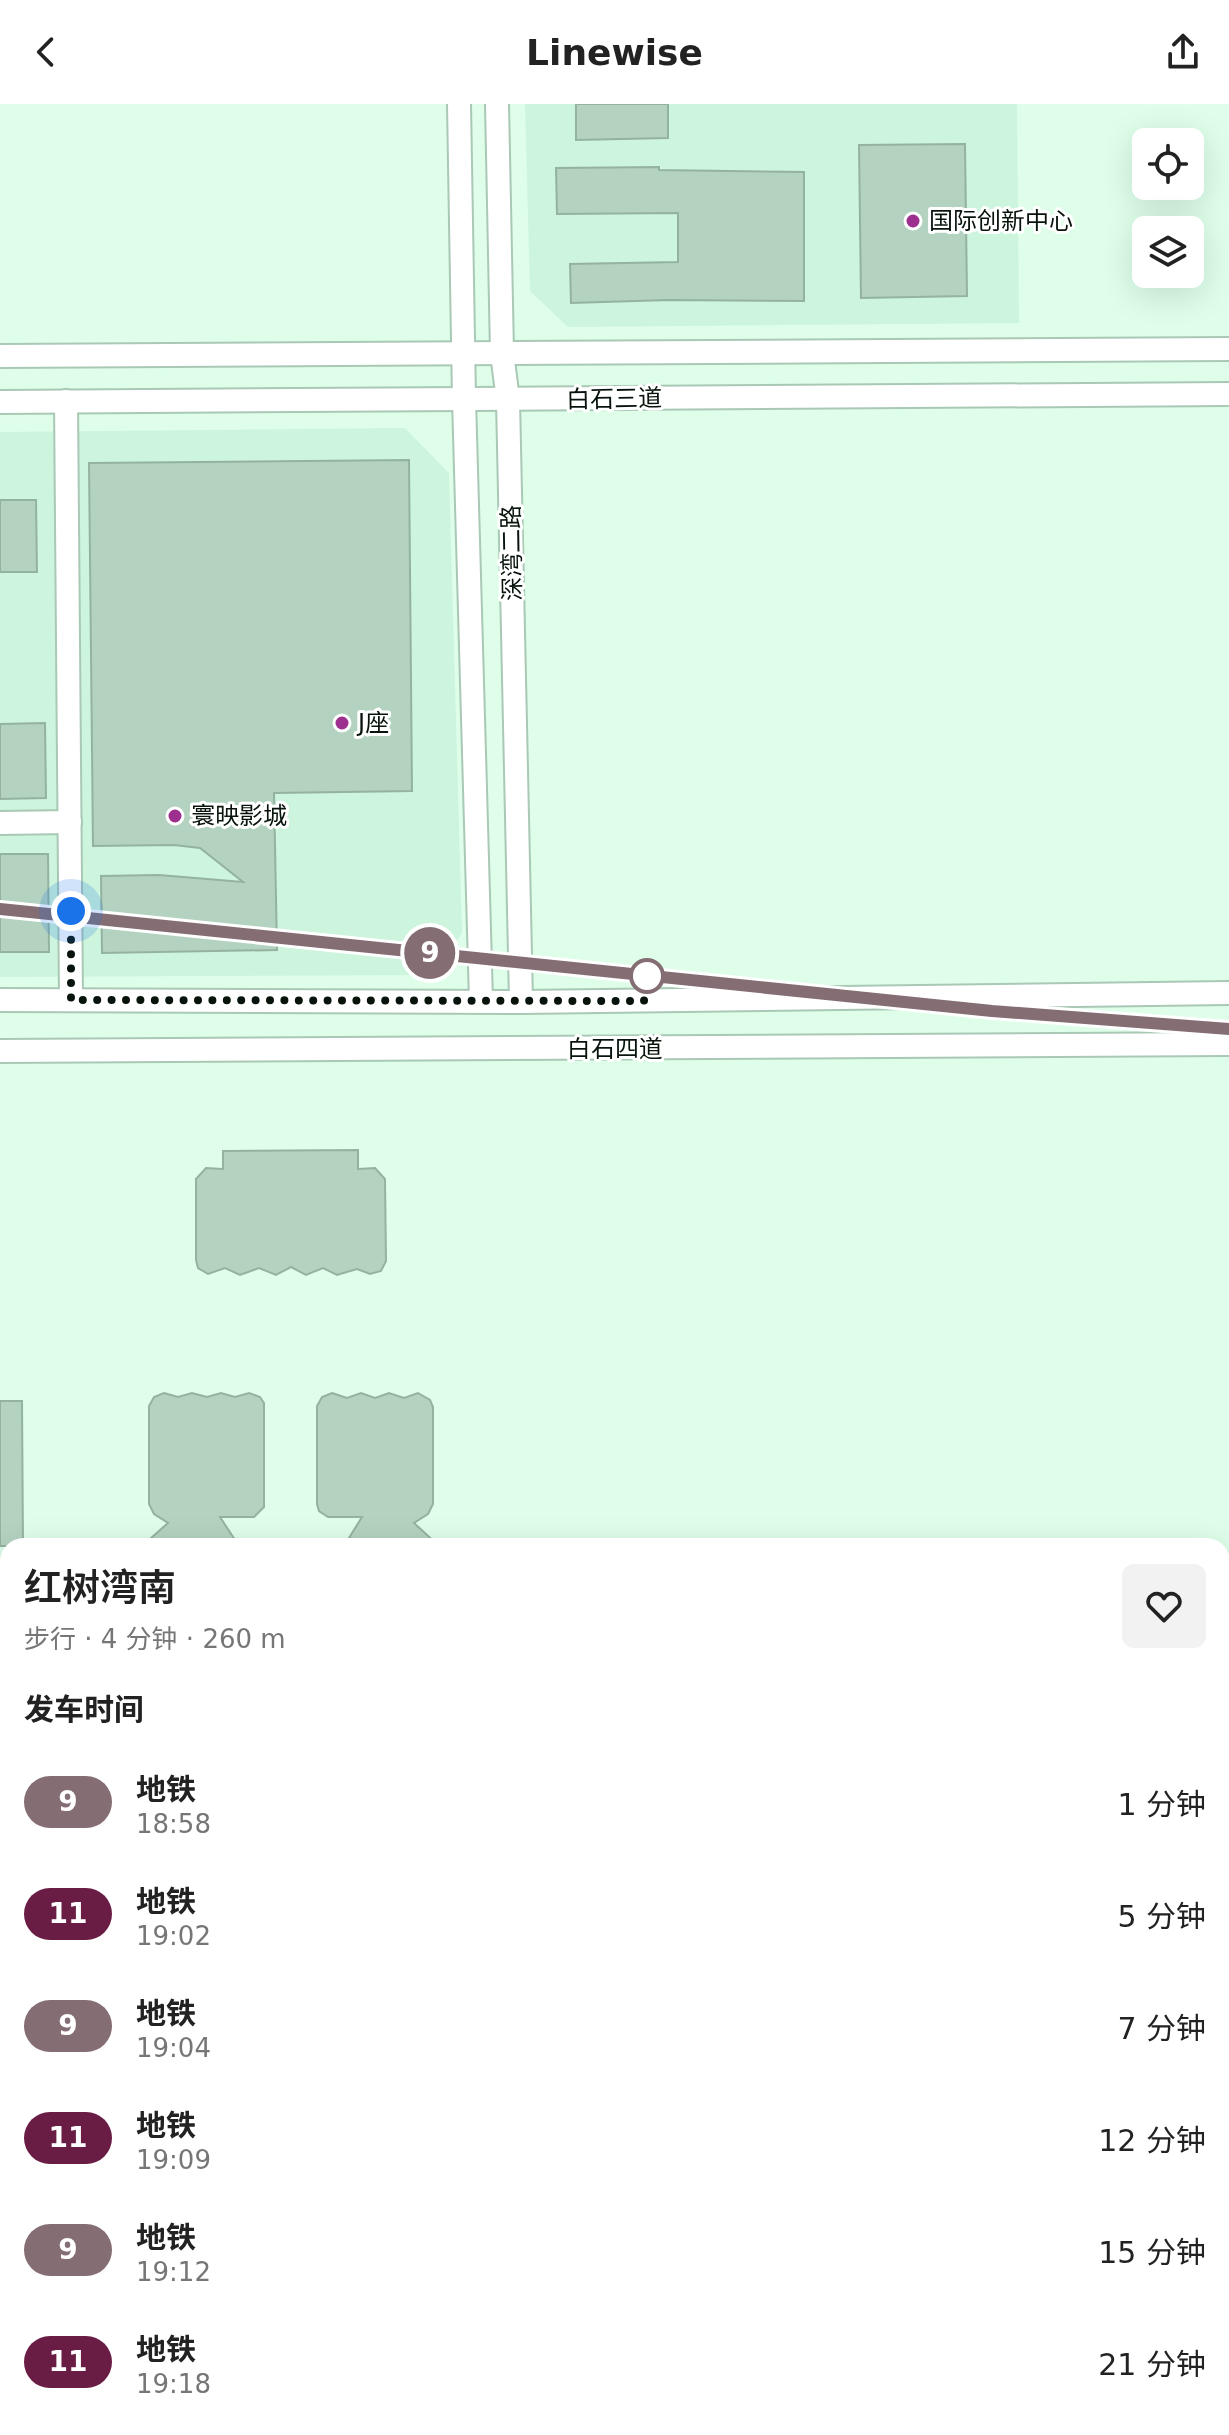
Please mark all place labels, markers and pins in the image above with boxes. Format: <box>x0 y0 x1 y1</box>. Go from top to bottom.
place label: 国际创新中心 <box>929 207 1073 235</box>
marker: 国际创新中心 <box>904 212 922 230</box>
place label: J座 <box>356 709 389 737</box>
marker: J座 <box>333 714 351 732</box>
place label: 寰映影城 <box>191 802 287 830</box>
marker: 寰映影城 <box>166 807 184 825</box>
unlabelled marker <box>630 959 664 993</box>

